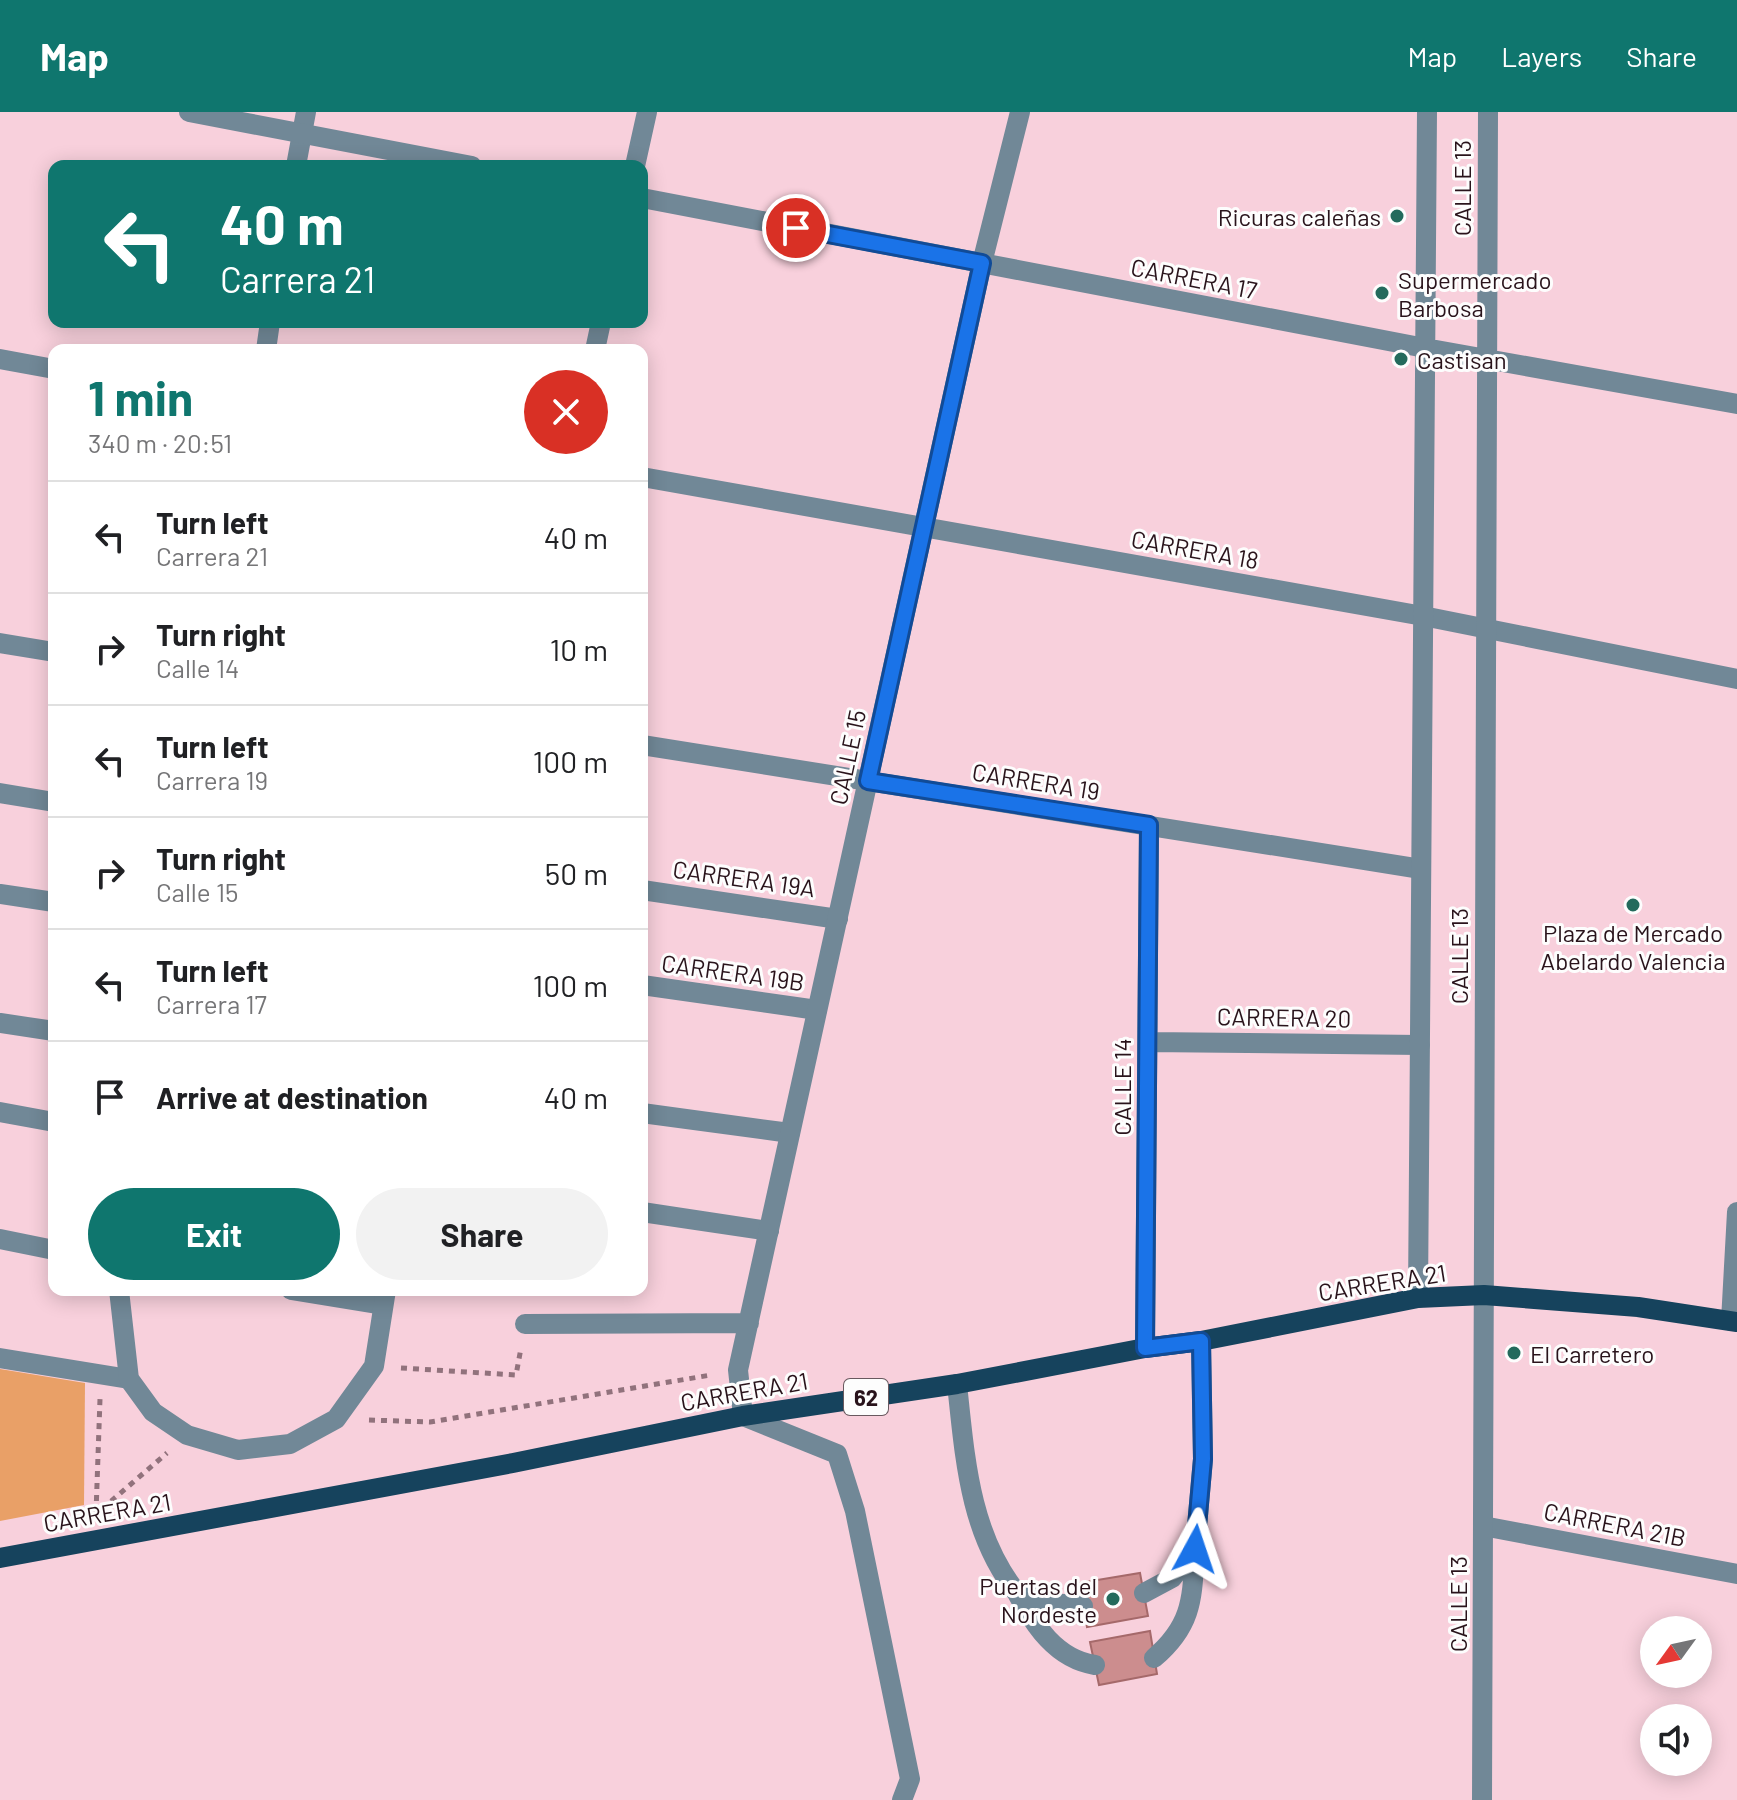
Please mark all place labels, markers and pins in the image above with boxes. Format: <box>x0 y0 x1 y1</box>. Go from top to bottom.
pin <box>762 194 830 262</box>
place label: Ricuras caleñas <box>1218 202 1381 231</box>
marker: Ricuras caleñas <box>1388 207 1406 225</box>
place label: Supermercado Barbosa <box>1398 265 1552 322</box>
marker: Supermercado Barbosa <box>1373 284 1391 302</box>
place label: Castisan <box>1417 345 1507 374</box>
marker: Castisan <box>1392 350 1410 368</box>
marker: Plaza de Mercado Abelardo Valencia <box>1624 896 1642 914</box>
place label: Plaza de Mercado Abelardo Valencia <box>1541 918 1725 975</box>
place label: El Carretero <box>1530 1339 1654 1368</box>
marker: El Carretero <box>1505 1344 1523 1362</box>
place label: Puertas del Nordeste <box>979 1571 1097 1628</box>
marker: Puertas del Nordeste <box>1104 1590 1122 1608</box>

